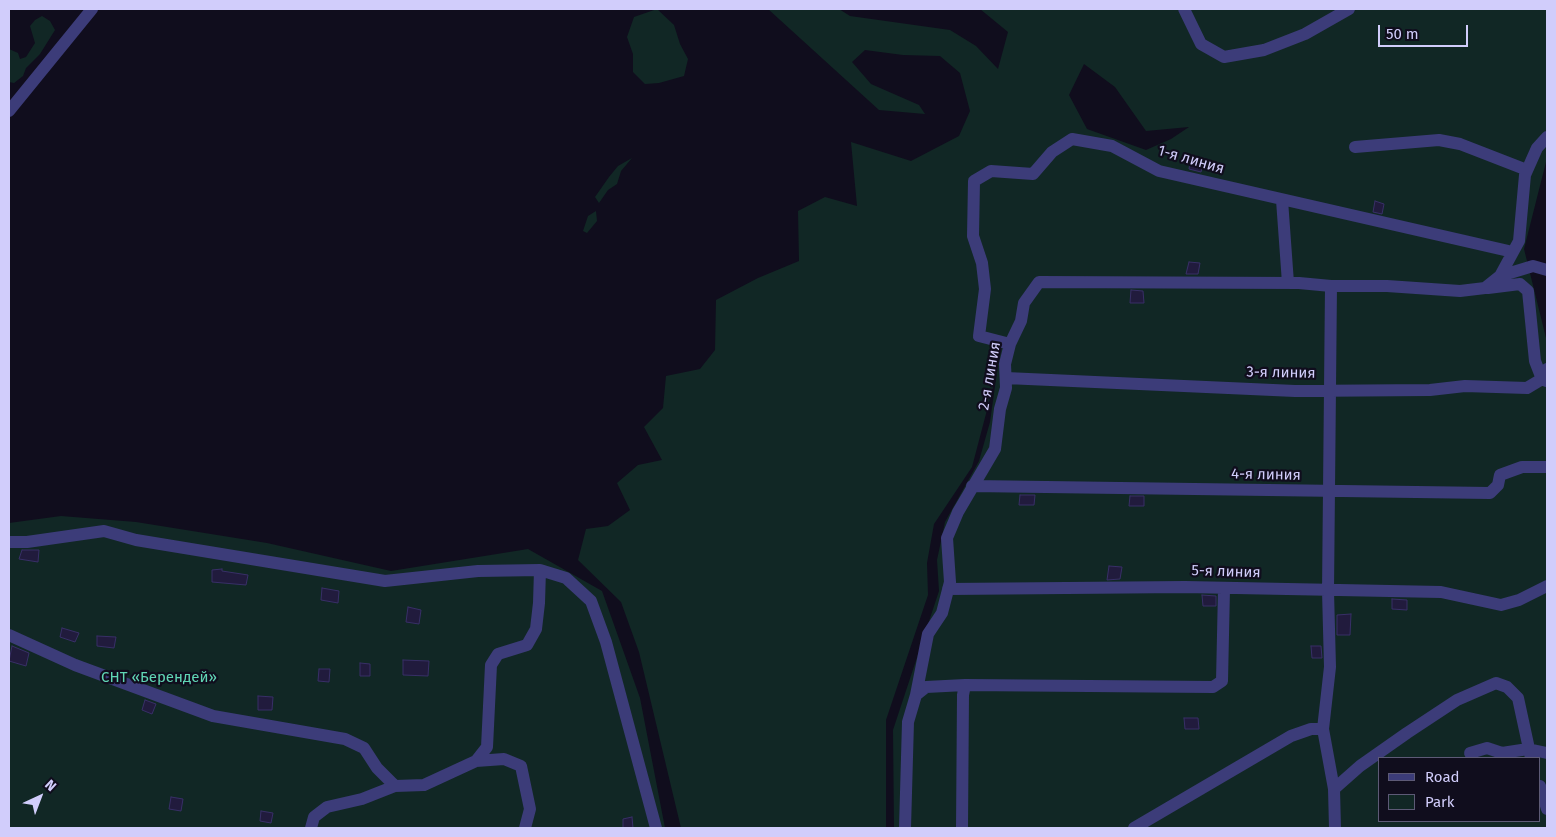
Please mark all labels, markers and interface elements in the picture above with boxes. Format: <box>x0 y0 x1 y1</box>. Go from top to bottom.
scale bar <box>1381 15 1471 47</box>
text: 50 m <box>1386 25 1419 43</box>
street label: 1-я линия <box>1156 142 1226 178</box>
street label: 2-я линия <box>975 340 1005 412</box>
street label: 3-я линия <box>1246 363 1316 383</box>
street label: 4-я линия <box>1231 465 1301 485</box>
street label: 5-я линия <box>1191 562 1261 582</box>
park label: СНТ «Берендей» <box>101 669 217 687</box>
legend <box>1378 757 1541 822</box>
text: Road <box>1425 768 1460 786</box>
north arrow <box>15 772 65 822</box>
text: N <box>41 776 60 795</box>
text: Park <box>1425 793 1455 811</box>

